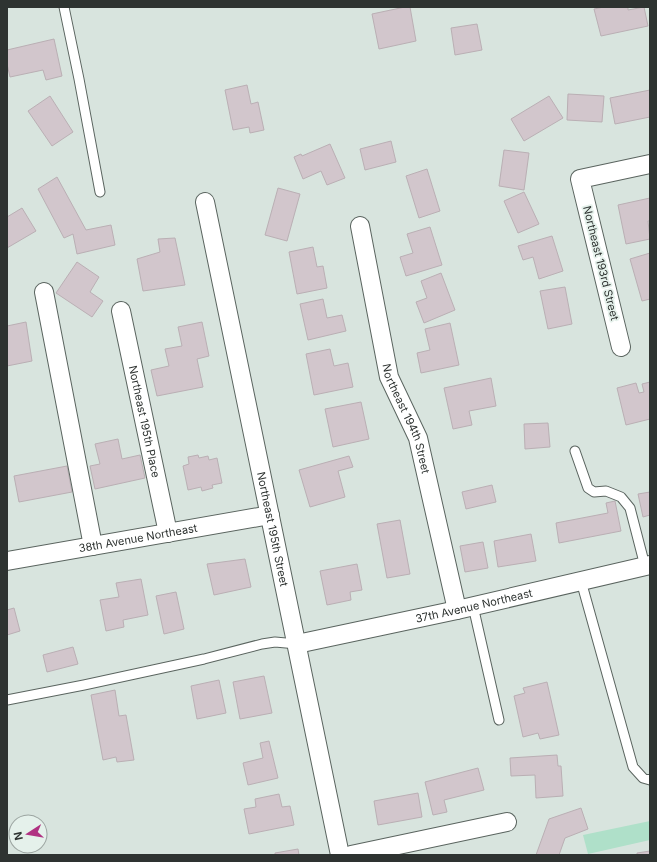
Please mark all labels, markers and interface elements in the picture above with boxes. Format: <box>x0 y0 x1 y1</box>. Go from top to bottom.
street label: Northeast 193rd Street <box>580 204 622 322</box>
street label: Northeast 194th Street <box>380 362 433 475</box>
street label: Northeast 195th Place <box>126 364 163 479</box>
street label: Northeast 195th Street <box>254 470 291 588</box>
street label: 38th Avenue Northeast <box>78 521 199 555</box>
street label: 37th Avenue Northeast <box>414 586 534 626</box>
north arrow <box>8 814 48 854</box>
text: N <box>10 831 26 842</box>

